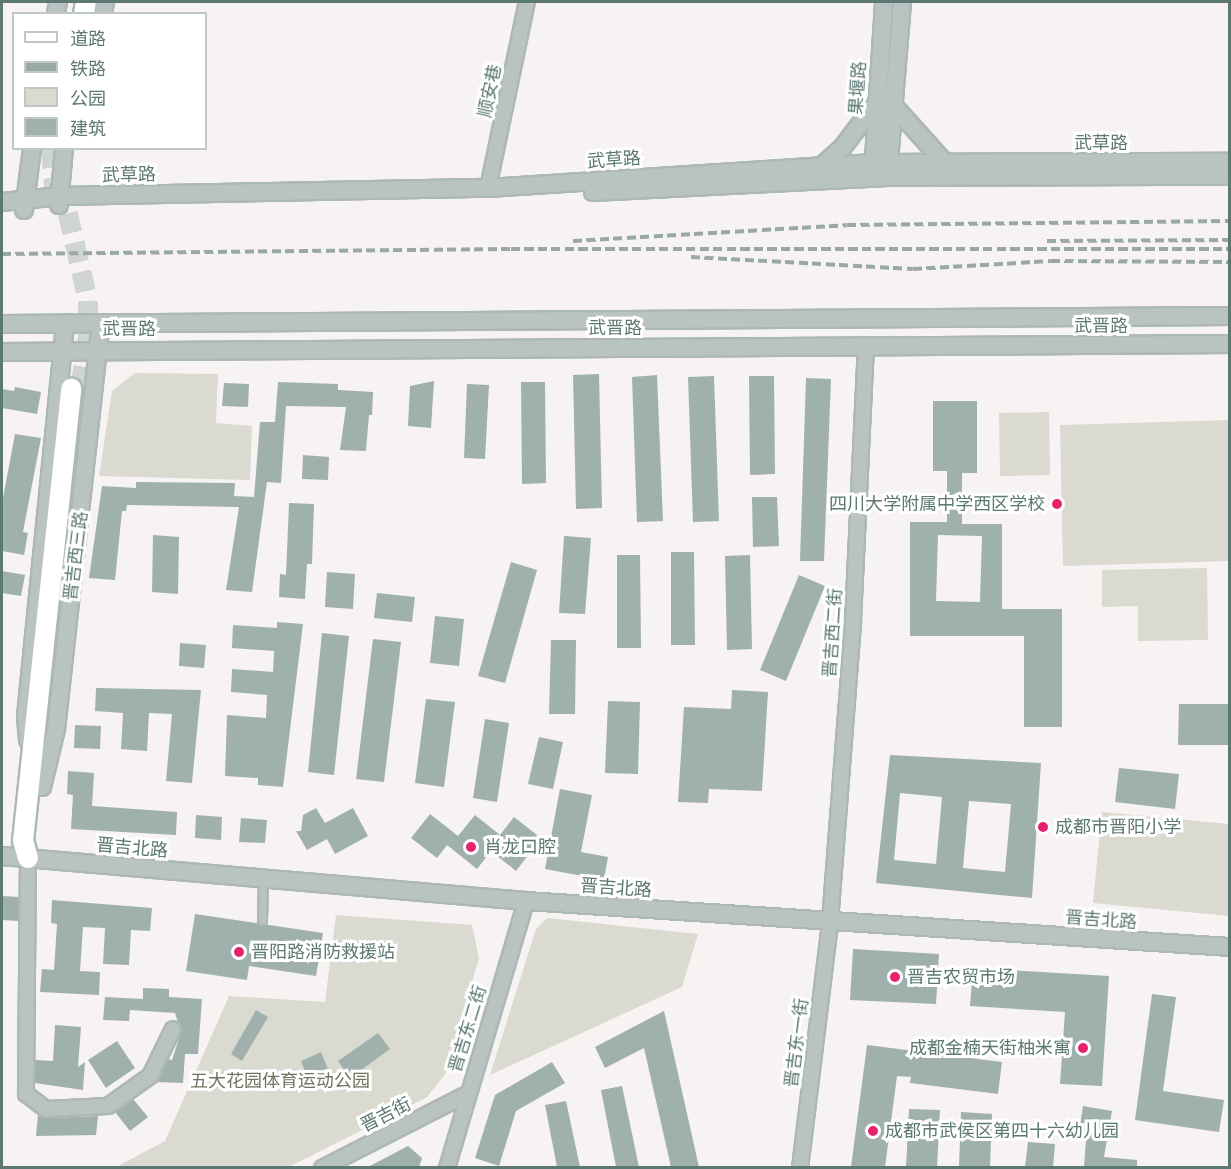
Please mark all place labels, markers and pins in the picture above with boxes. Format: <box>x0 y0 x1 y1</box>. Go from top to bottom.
place label: 四川大学附属中学西区学校 <box>829 493 1045 515</box>
marker: 四川大学附属中学西区学校 <box>1050 497 1064 511</box>
place label: 成都市晋阳小学 <box>1055 816 1181 838</box>
marker: 成都市晋阳小学 <box>1036 820 1050 834</box>
place label: 肖龙口腔 <box>484 836 556 858</box>
marker: 肖龙口腔 <box>462 838 480 856</box>
place label: 晋阳路消防救援站 <box>251 941 395 963</box>
marker: 晋阳路消防救援站 <box>232 945 246 959</box>
place label: 晋吉农贸市场 <box>907 966 1015 988</box>
marker: 晋吉农贸市场 <box>888 970 902 984</box>
place label: 成都金楠天街柚米寓 <box>909 1037 1071 1059</box>
marker: 成都金楠天街柚米寓 <box>1076 1041 1090 1055</box>
place label: 成都市武侯区第四十六幼儿园 <box>885 1120 1119 1142</box>
marker: 成都市武侯区第四十六幼儿园 <box>866 1124 880 1138</box>

